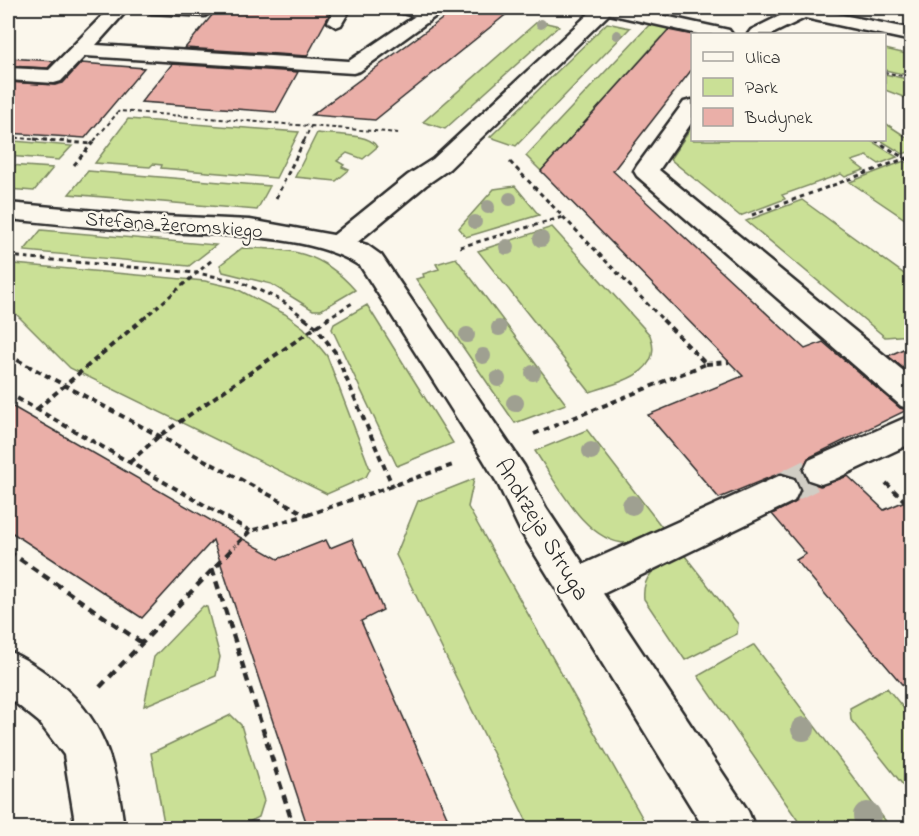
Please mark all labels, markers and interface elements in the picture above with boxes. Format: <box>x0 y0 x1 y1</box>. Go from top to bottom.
legend <box>691 33 886 141</box>
text: Ulica <box>745 46 780 72</box>
text: Park <box>745 76 778 102</box>
text: Budynek <box>744 106 812 132</box>
street label: Stefana Żeromskiego <box>84 206 263 248</box>
street label: Andrzeja Struga <box>485 453 597 608</box>

